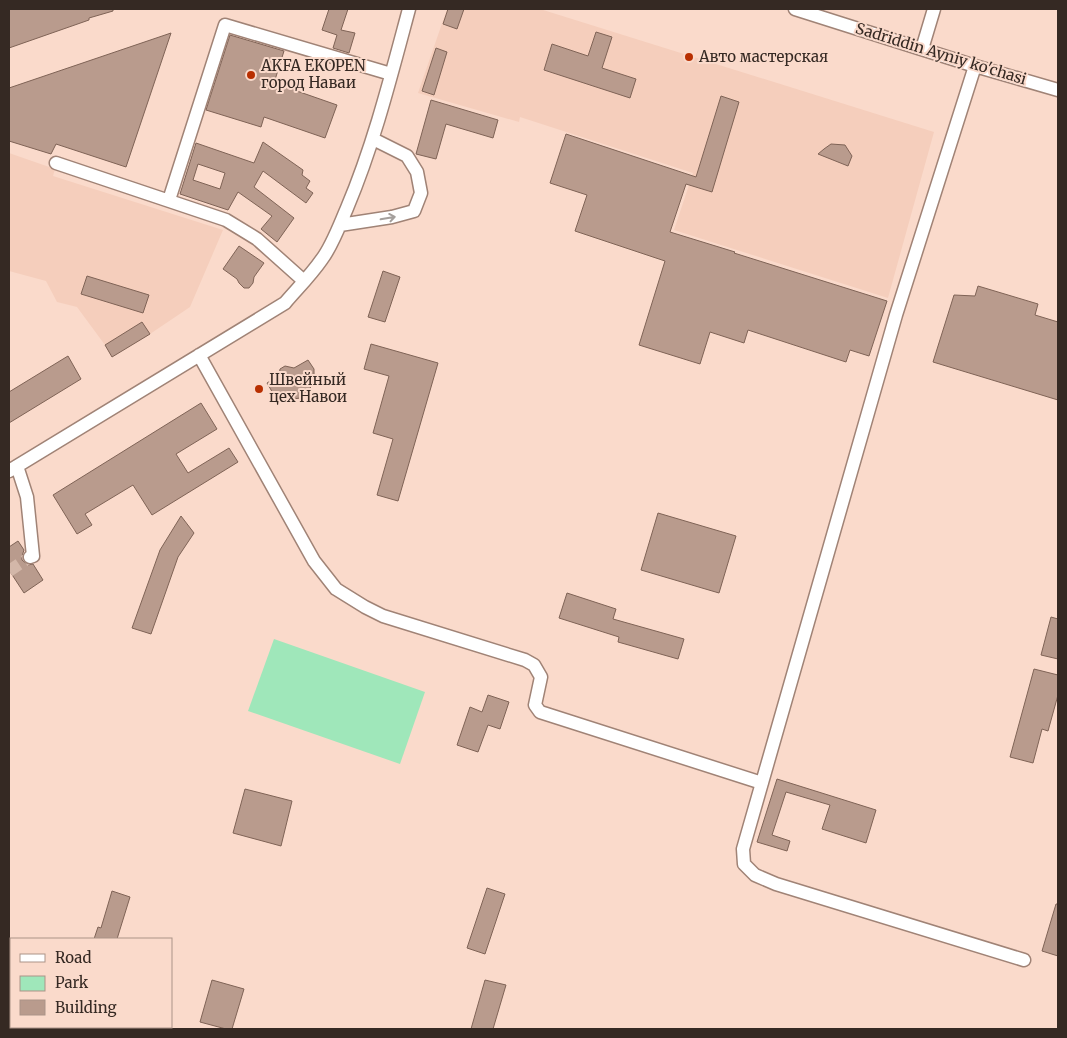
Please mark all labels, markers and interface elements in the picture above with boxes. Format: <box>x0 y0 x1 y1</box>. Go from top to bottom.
street label: Sadriddin Ayniy ko'chasi <box>853 18 1029 89</box>
place label: Авто мастерская <box>698 47 828 66</box>
marker: Авто мастерская <box>683 51 695 63</box>
place label: AKFA EKOPEN город Наваи <box>260 56 366 92</box>
marker: AKFA EKOPEN город Наваи <box>245 69 257 81</box>
one-way arrow <box>380 212 396 222</box>
place label: Швейный цех Навои <box>269 370 347 406</box>
marker: Швейный цех Навои <box>253 383 265 395</box>
legend <box>10 938 172 1028</box>
text: Road <box>55 948 91 967</box>
text: Park <box>55 973 89 992</box>
text: Building <box>55 998 117 1017</box>

